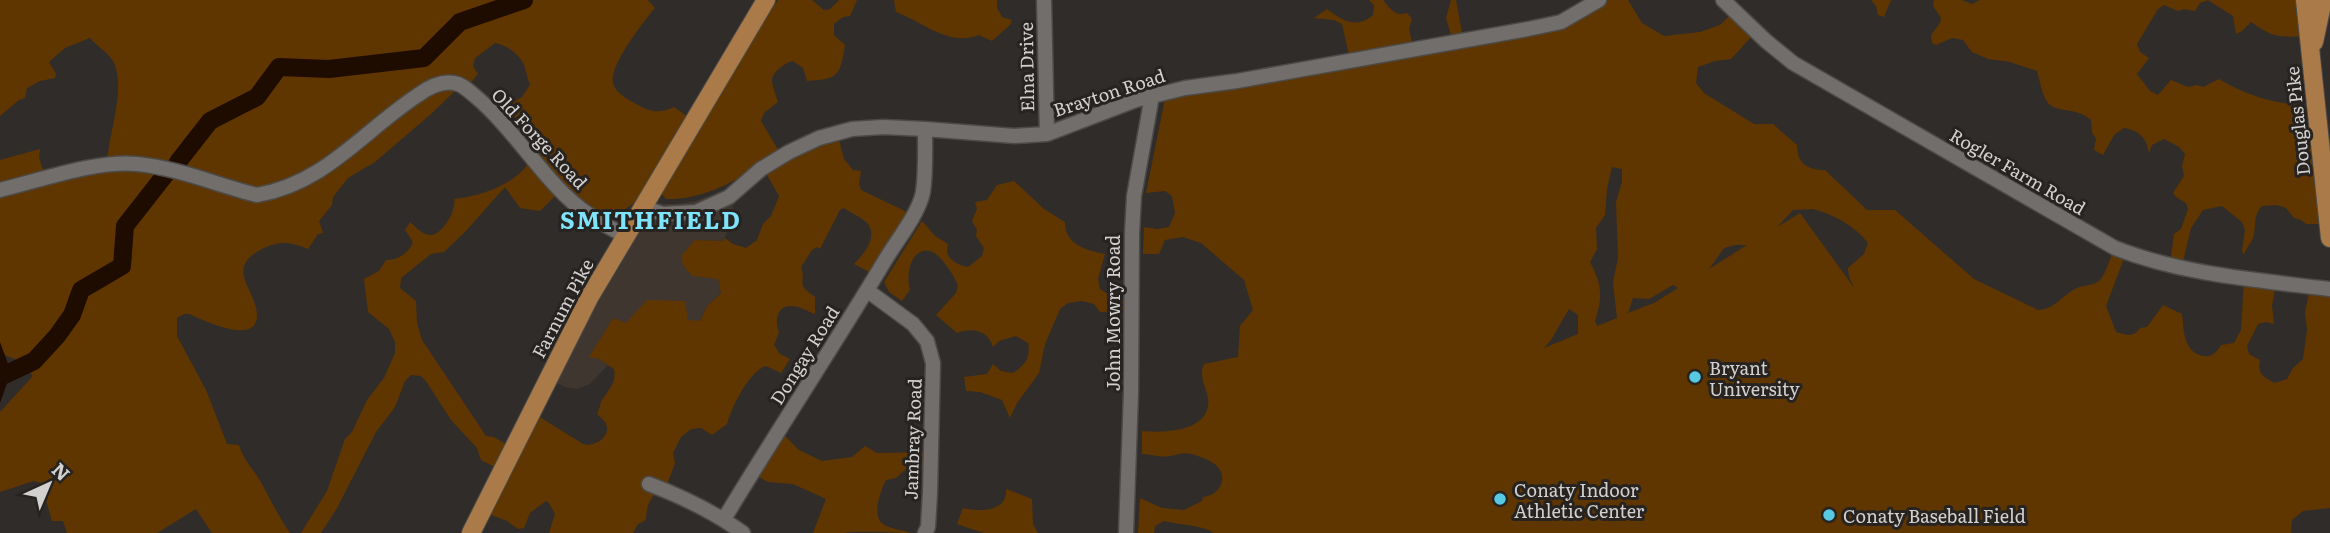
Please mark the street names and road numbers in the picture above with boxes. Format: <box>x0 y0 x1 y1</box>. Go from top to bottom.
street label: Elna Drive <box>1012 22 1040 112</box>
street label: Brayton Road <box>1050 61 1168 123</box>
street label: Douglas Pike <box>2278 65 2316 177</box>
street label: Old Forge Road <box>486 81 594 195</box>
street label: Rogler Farm Road <box>1945 121 2091 221</box>
street label: John Mowry Road <box>1099 235 1126 391</box>
street label: Farnum Pike <box>524 253 600 363</box>
street label: Dongay Road <box>763 300 845 410</box>
street label: Jambray Road <box>896 378 928 500</box>

